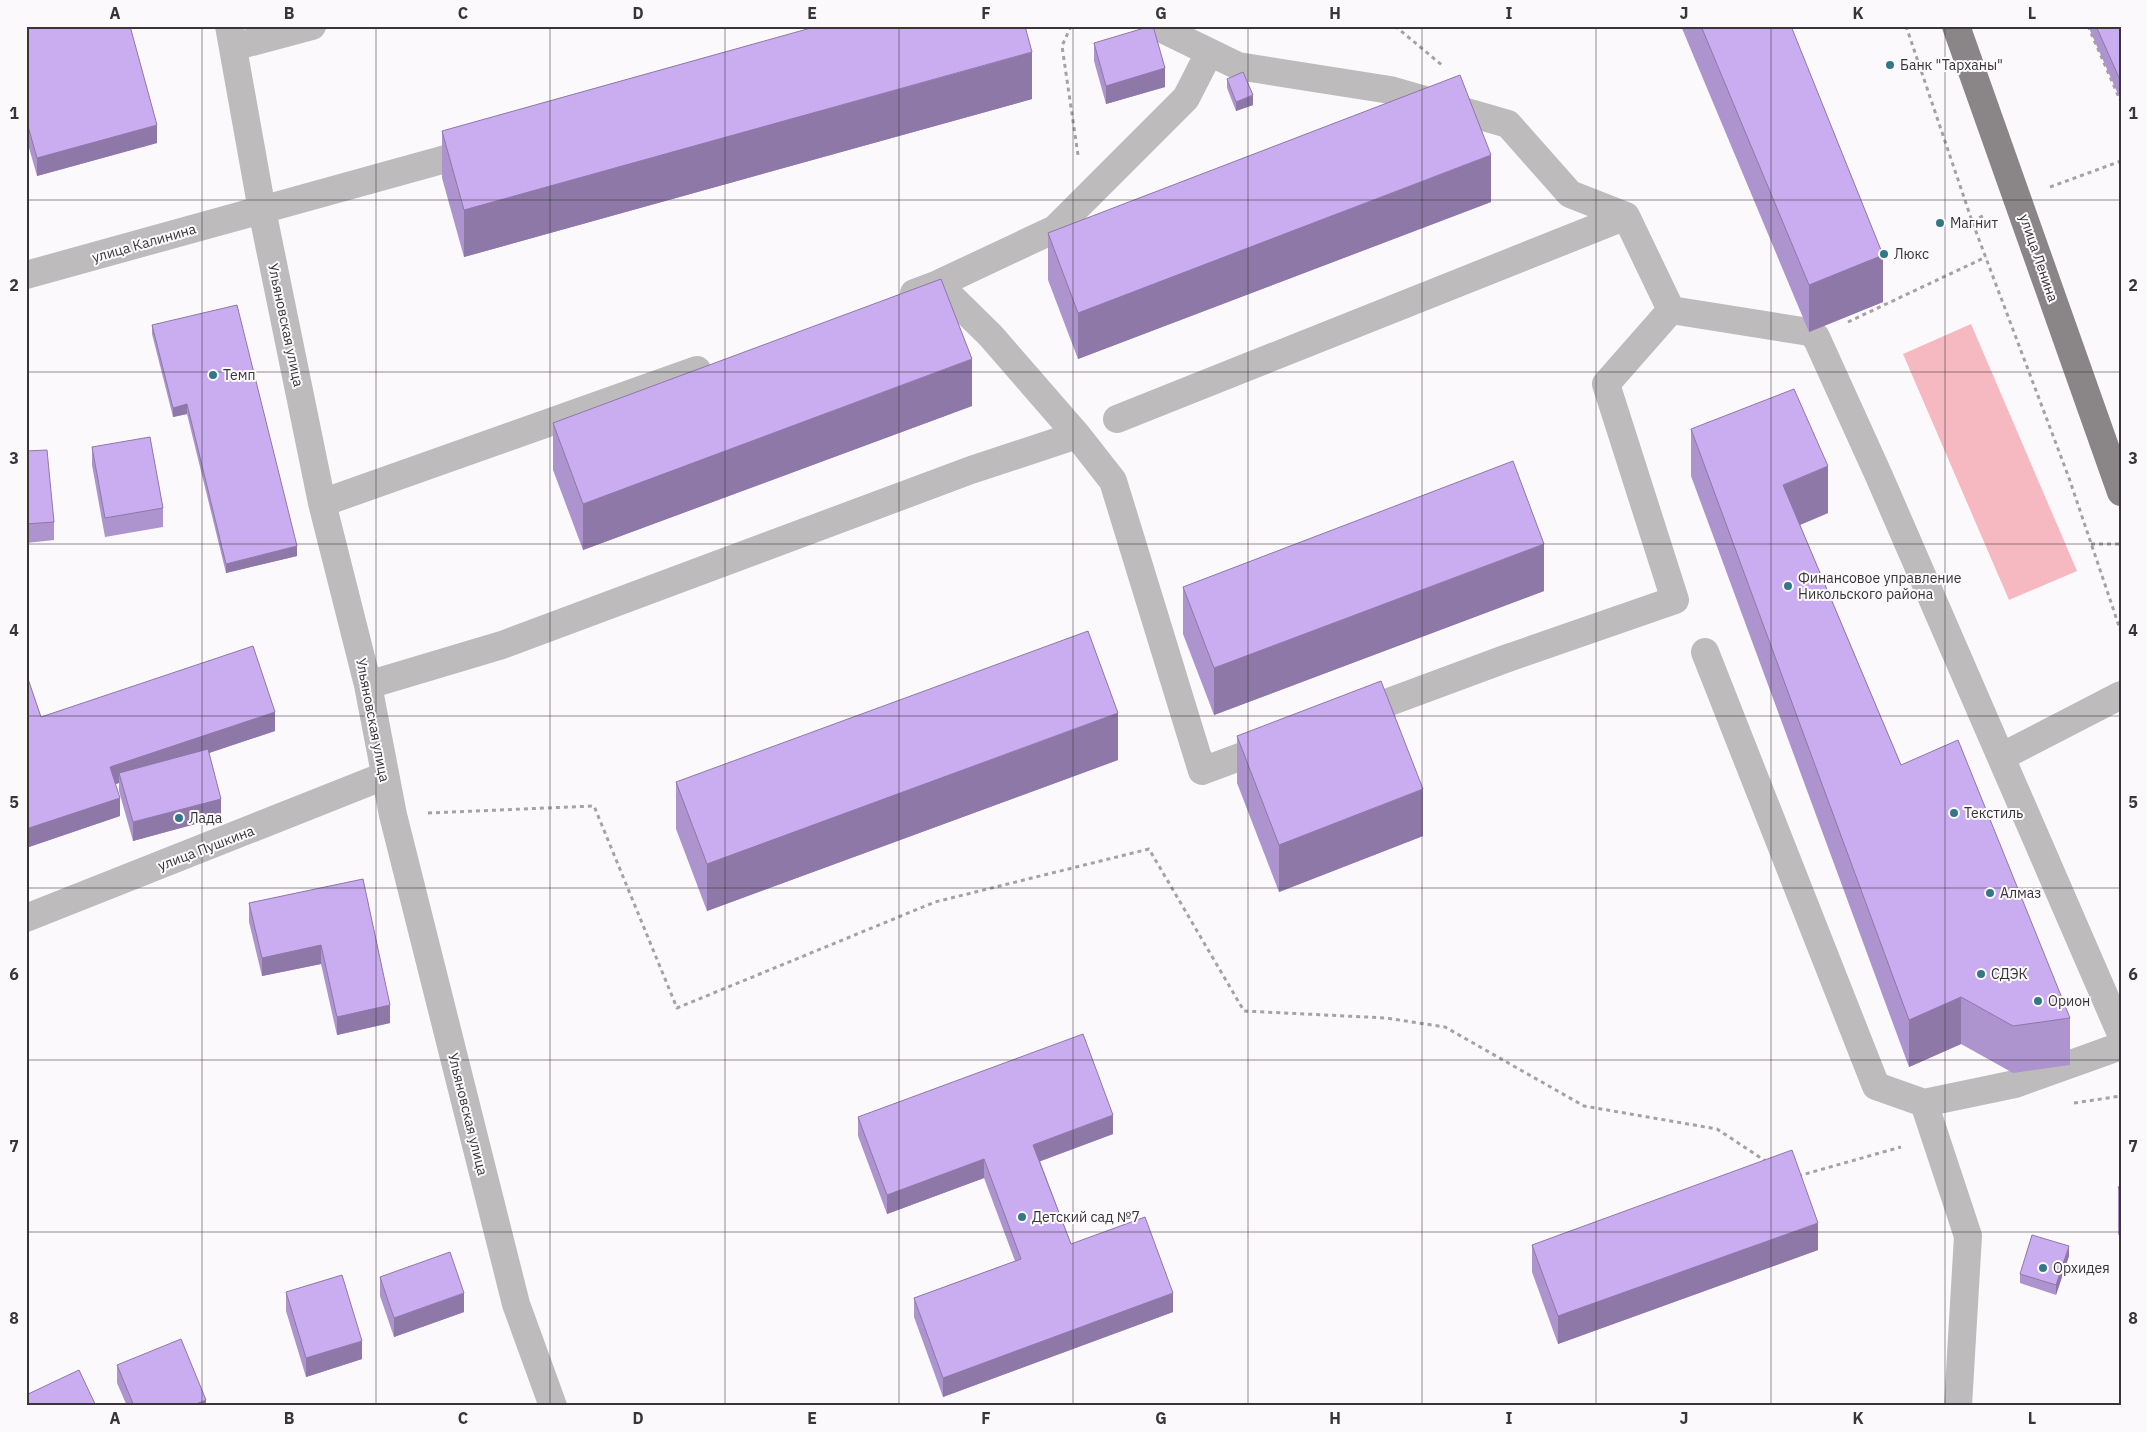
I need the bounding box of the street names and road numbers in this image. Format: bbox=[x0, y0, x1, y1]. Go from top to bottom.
street label: улица Ленина bbox=[2016, 212, 2063, 305]
street label: улица Калинина bbox=[90, 219, 199, 266]
street label: Ульяновская улица bbox=[264, 262, 308, 389]
street label: Ульяновская улица bbox=[352, 657, 394, 784]
street label: улица Пушкина bbox=[155, 821, 257, 875]
street label: Ульяновская улица bbox=[444, 1051, 492, 1178]

